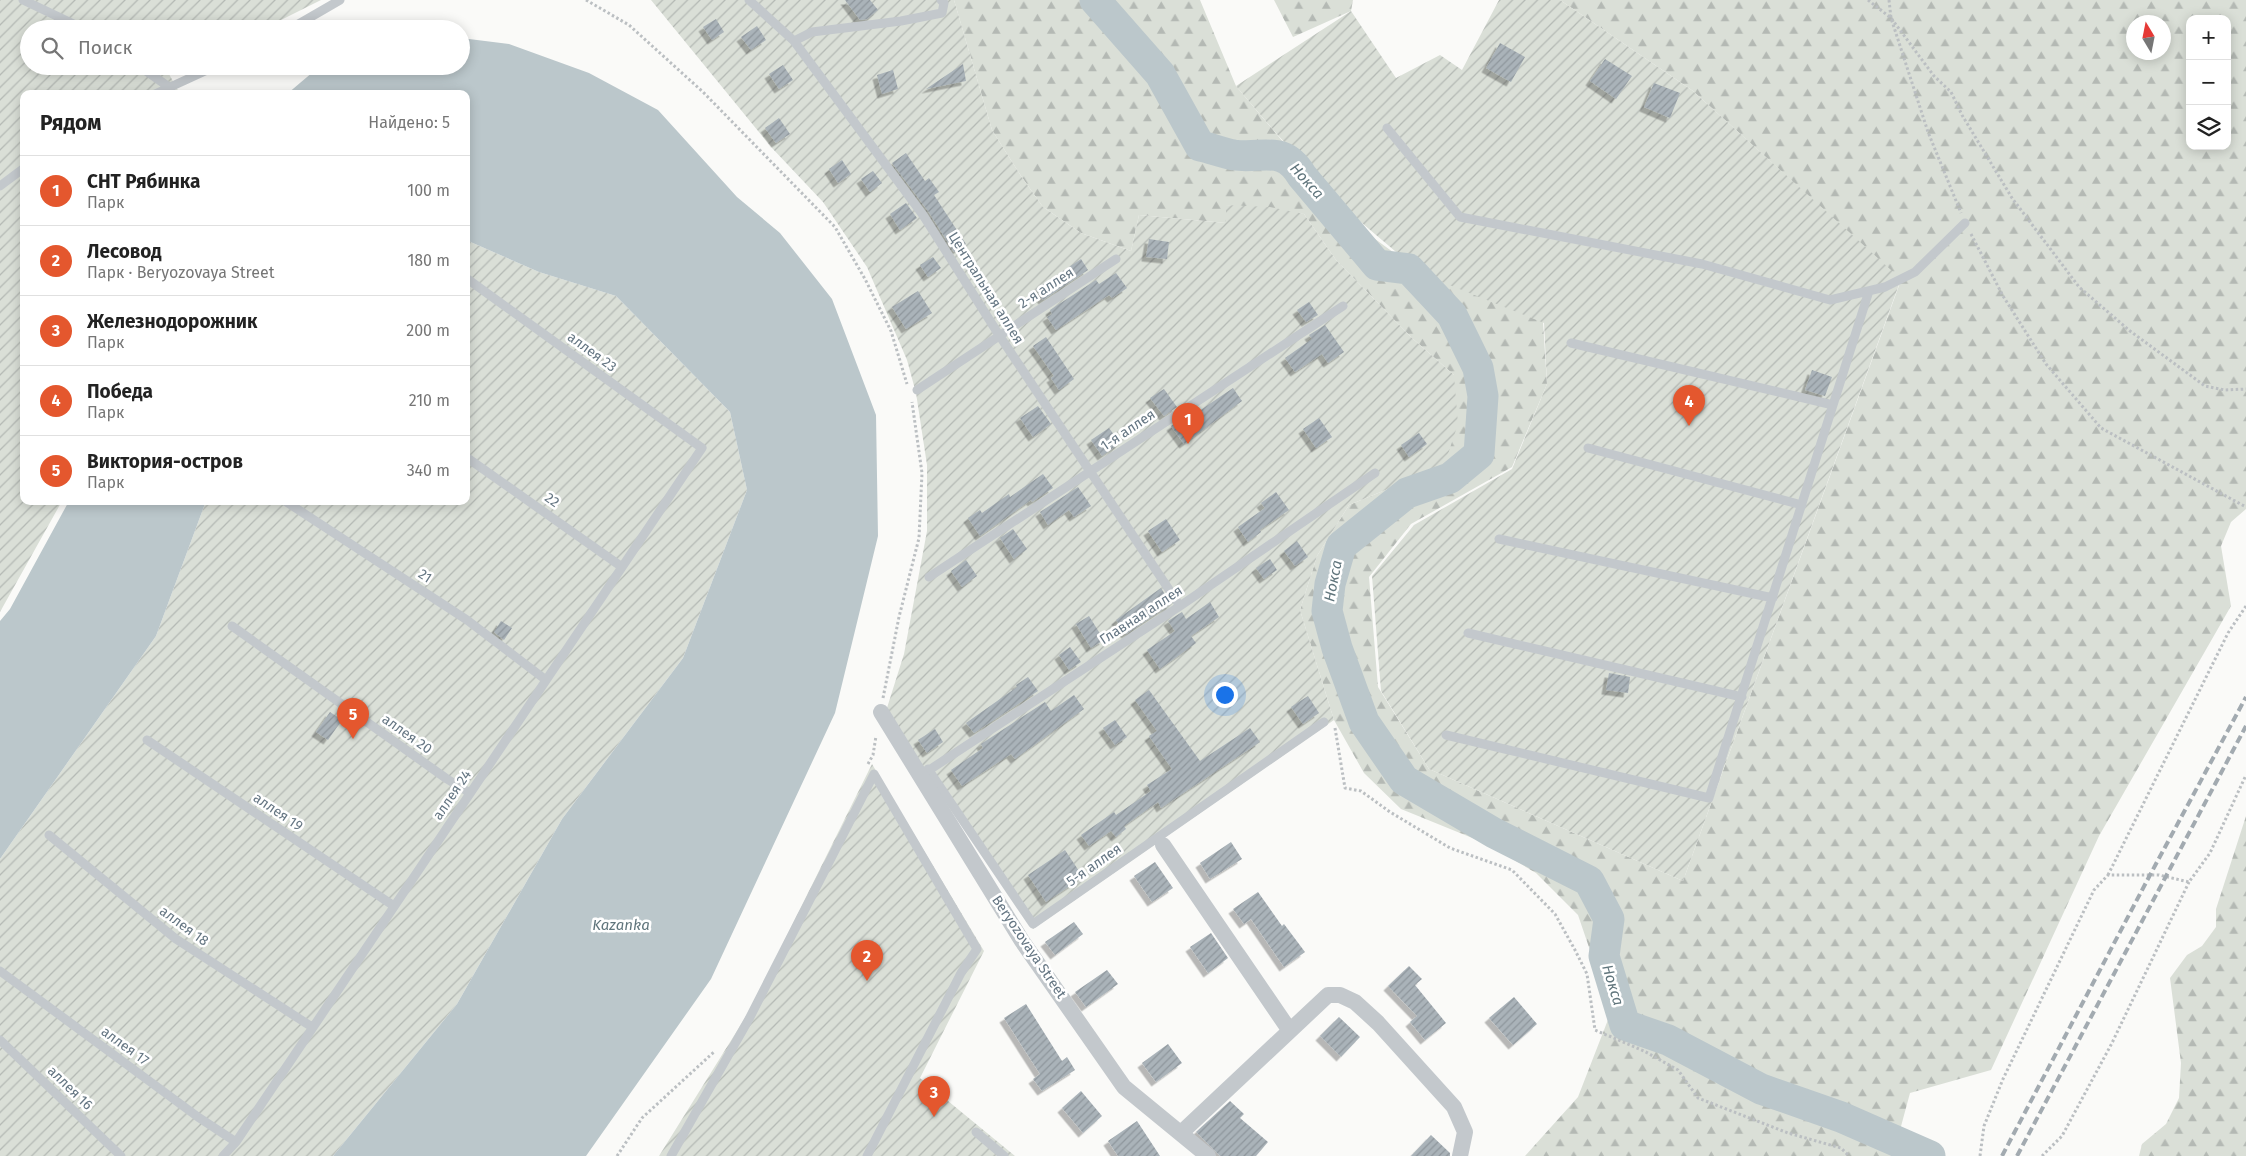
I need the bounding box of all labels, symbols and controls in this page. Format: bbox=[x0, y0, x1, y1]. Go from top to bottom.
north arrow bbox=[2126, 15, 2171, 60]
map controls bbox=[2186, 15, 2231, 150]
button: + bbox=[2186, 15, 2231, 60]
search box bbox=[20, 20, 470, 75]
icon: search bbox=[38, 34, 66, 62]
text: Поиск bbox=[78, 36, 132, 59]
button: − bbox=[2186, 60, 2231, 105]
button: layers bbox=[2186, 105, 2231, 150]
text: Рядом bbox=[40, 110, 101, 136]
text: Найдено: 5 bbox=[368, 113, 450, 132]
water label: Нокса bbox=[1286, 159, 1328, 203]
text: СНТ Рябинка bbox=[87, 170, 200, 193]
text: 1 bbox=[52, 181, 60, 200]
text: 100 m bbox=[407, 181, 450, 200]
text: Парк bbox=[87, 193, 124, 212]
street label: Центральная аллея bbox=[945, 229, 1027, 347]
text: Лесовод bbox=[87, 240, 162, 263]
text: 2 bbox=[52, 251, 60, 270]
text: 180 m bbox=[407, 251, 450, 270]
text: Парк · Beryozovaya Street bbox=[87, 263, 275, 282]
street label: 2-я аллея bbox=[1015, 264, 1077, 312]
text: Железнодорожник bbox=[87, 310, 257, 333]
text: 3 bbox=[52, 321, 60, 340]
text: 200 m bbox=[406, 321, 450, 340]
street label: аллея 23 bbox=[564, 329, 620, 375]
text: Парк bbox=[87, 333, 124, 352]
text: Победа bbox=[87, 380, 153, 403]
pin: 4 bbox=[1673, 385, 1705, 426]
text: 4 bbox=[51, 391, 61, 410]
text: 210 m bbox=[409, 391, 450, 410]
text: Парк bbox=[87, 403, 124, 422]
pin: 1 bbox=[1172, 403, 1204, 444]
street label: 1-я аллея bbox=[1098, 406, 1158, 454]
text: Виктория-остров bbox=[87, 450, 243, 473]
text: 5 bbox=[52, 461, 60, 480]
text: 340 m bbox=[407, 461, 450, 480]
text: Парк bbox=[87, 473, 124, 492]
street label: 22 bbox=[541, 489, 563, 511]
water label: Нокса bbox=[1320, 559, 1346, 603]
street label: 21 bbox=[415, 565, 435, 587]
street label: Главная аллея bbox=[1096, 582, 1186, 648]
your location bbox=[1212, 682, 1238, 708]
pin: 5 bbox=[337, 698, 369, 739]
street label: аллея 20 bbox=[379, 711, 436, 758]
street label: аллея 24 bbox=[429, 766, 475, 823]
street label: аллея 19 bbox=[250, 789, 306, 835]
street label: 5-я аллея bbox=[1063, 840, 1125, 890]
street label: Beryozovaya Street bbox=[988, 892, 1070, 1003]
street label: аллея 18 bbox=[156, 903, 212, 950]
water label: Kazanka bbox=[592, 916, 650, 934]
pin: 2 bbox=[851, 940, 883, 981]
water label: Нокса bbox=[1598, 962, 1628, 1008]
street label: аллея 17 bbox=[98, 1023, 152, 1069]
street label: аллея 16 bbox=[44, 1062, 96, 1114]
pin: 3 bbox=[918, 1076, 950, 1117]

